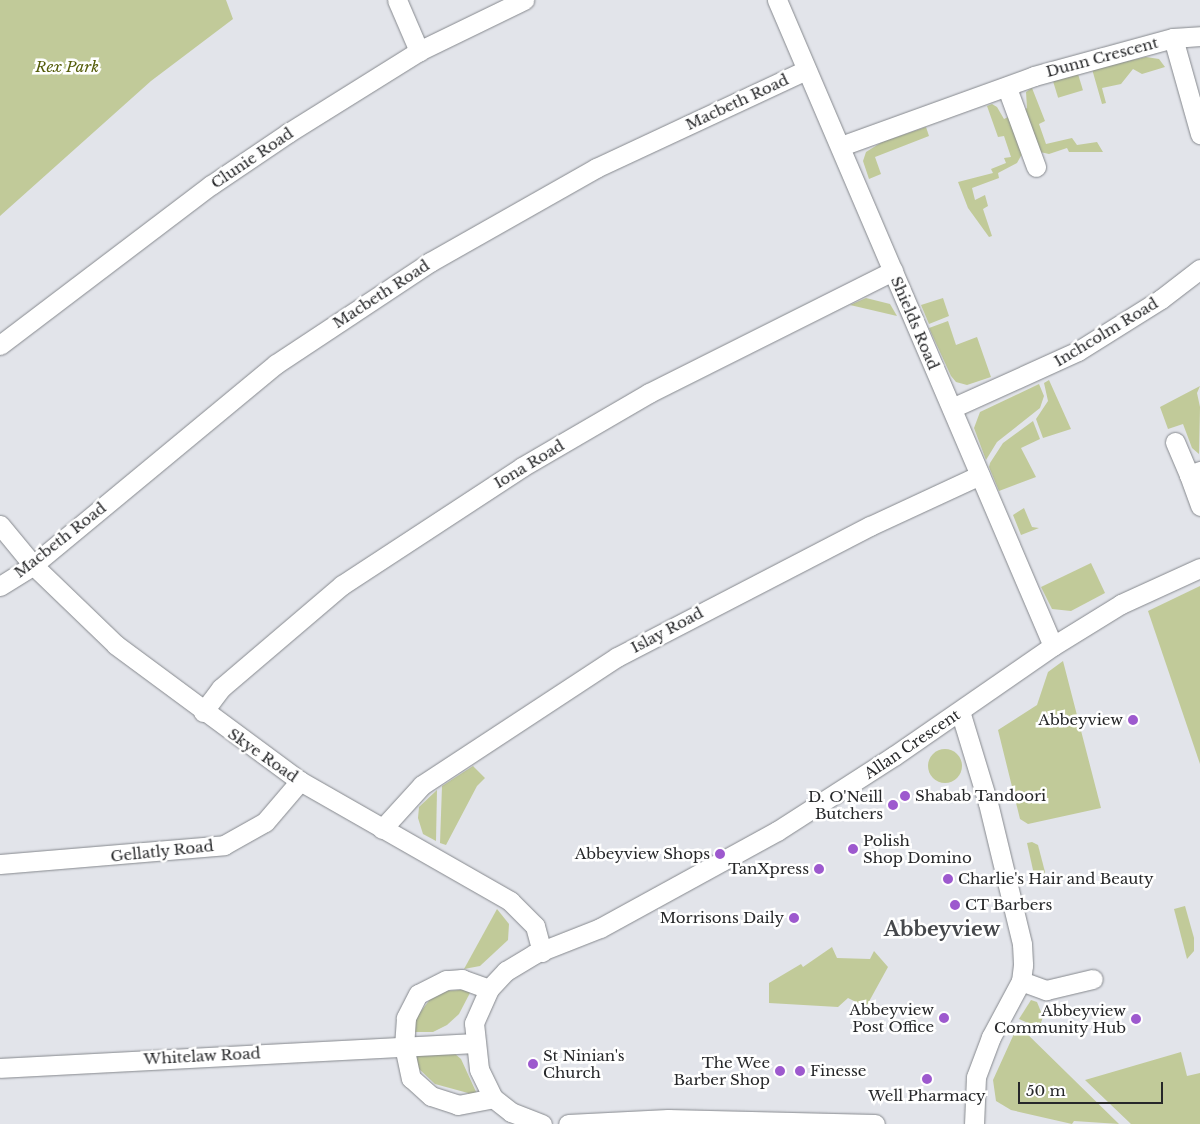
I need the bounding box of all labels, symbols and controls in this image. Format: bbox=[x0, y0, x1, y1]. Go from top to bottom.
street label: Dunn Crescent bbox=[1044, 33, 1160, 81]
park label: Rex Park bbox=[35, 58, 99, 76]
street label: Macbeth Road bbox=[683, 70, 791, 134]
street label: Clunie Road bbox=[207, 124, 297, 192]
street label: Macbeth Road bbox=[329, 256, 433, 332]
street label: Shields Road bbox=[887, 274, 943, 372]
street label: Inchcolm Road bbox=[1051, 294, 1161, 370]
street label: Iona Road bbox=[491, 436, 567, 492]
street label: Macbeth Road bbox=[11, 499, 109, 581]
street label: Islay Road bbox=[628, 603, 706, 657]
street label: Allan Crescent bbox=[861, 705, 963, 783]
place label: Abbeyview bbox=[1038, 711, 1123, 729]
marker: Abbeyview bbox=[1127, 714, 1139, 726]
street label: Skye Road bbox=[225, 724, 301, 786]
place label: D. O'Neill Butchers bbox=[808, 787, 883, 822]
place label: Shabab Tandoori bbox=[915, 787, 1047, 805]
marker: Shabab Tandoori bbox=[899, 790, 911, 802]
marker: D. O'Neill Butchers bbox=[887, 799, 899, 811]
place label: Polish Shop Domino bbox=[863, 831, 972, 866]
street label: Gellatly Road bbox=[109, 837, 215, 865]
marker: Polish Shop Domino bbox=[847, 843, 859, 855]
place label: Abbeyview Shops bbox=[574, 845, 710, 863]
marker: Abbeyview Shops bbox=[714, 848, 726, 860]
place label: TanXpress bbox=[728, 860, 809, 878]
marker: TanXpress bbox=[813, 863, 825, 875]
place label: Charlie's Hair and Beauty bbox=[958, 870, 1154, 888]
marker: Charlie's Hair and Beauty bbox=[942, 873, 954, 885]
place label: CT Barbers bbox=[965, 896, 1053, 914]
marker: CT Barbers bbox=[949, 899, 961, 911]
place label: Morrisons Daily bbox=[660, 909, 784, 927]
marker: Morrisons Daily bbox=[788, 912, 800, 924]
district label: Abbeyview bbox=[884, 917, 1000, 941]
place label: Abbeyview Post Office bbox=[849, 1000, 934, 1035]
place label: Abbeyview Community Hub bbox=[993, 1001, 1126, 1036]
marker: Abbeyview Post Office bbox=[938, 1012, 950, 1024]
marker: Abbeyview Community Hub bbox=[1130, 1013, 1142, 1025]
street label: Whitelaw Road bbox=[143, 1044, 261, 1068]
place label: St Ninian's Church bbox=[543, 1046, 625, 1081]
place label: The Wee Barber Shop bbox=[673, 1053, 770, 1088]
marker: St Ninian's Church bbox=[527, 1058, 539, 1070]
place label: Finesse bbox=[810, 1062, 866, 1080]
marker: The Wee Barber Shop bbox=[774, 1065, 786, 1077]
marker: Finesse bbox=[794, 1065, 806, 1077]
scale bar bbox=[1020, 1072, 1165, 1104]
marker: Well Pharmacy bbox=[921, 1073, 933, 1085]
text: 50 m bbox=[1026, 1081, 1066, 1100]
place label: Well Pharmacy bbox=[868, 1087, 986, 1105]

